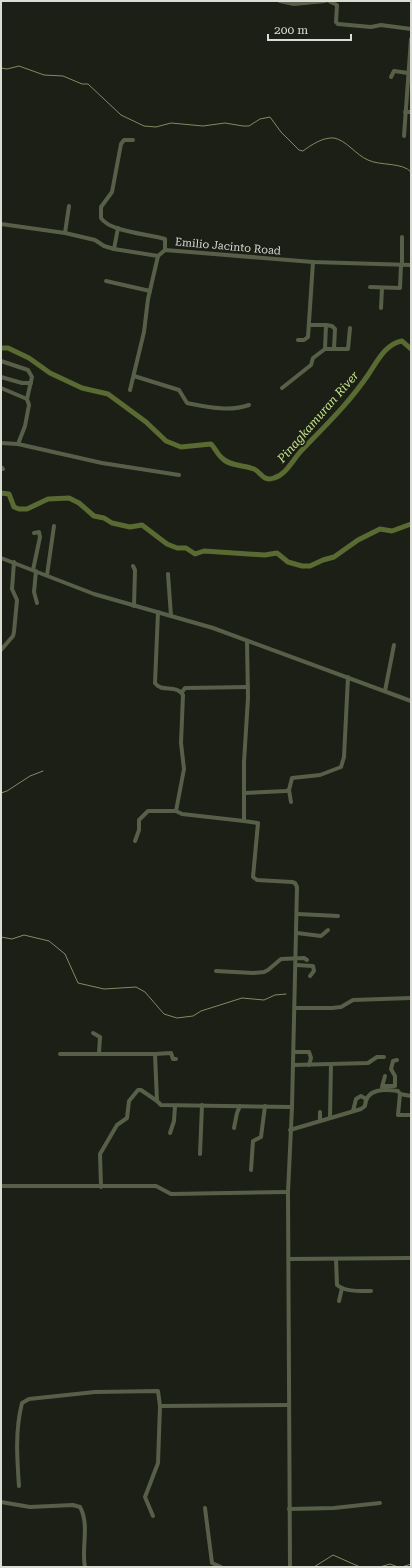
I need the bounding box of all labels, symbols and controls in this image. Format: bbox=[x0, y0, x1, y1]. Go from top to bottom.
scale bar bbox=[268, 16, 351, 42]
text: 200 m bbox=[274, 23, 308, 37]
street label: Emilio Jacinto Road bbox=[175, 235, 281, 258]
water label: Pinagkamuran River bbox=[274, 368, 361, 466]

